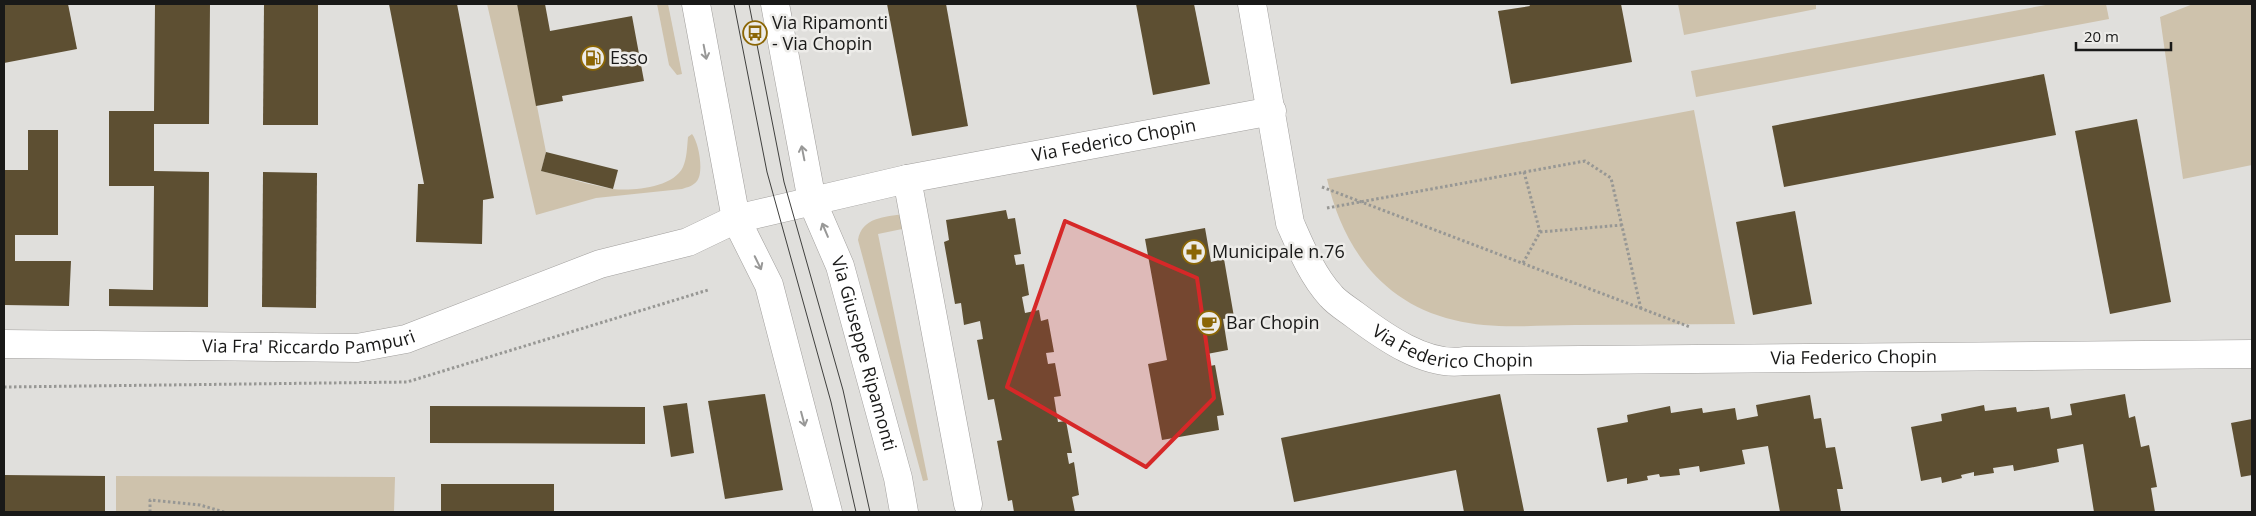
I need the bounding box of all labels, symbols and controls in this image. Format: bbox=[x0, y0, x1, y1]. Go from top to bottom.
place label: Via Ripamonti - Via Chopin bbox=[772, 10, 888, 55]
bus stop icon: Via Ripamonti - Via Chopin bbox=[742, 20, 768, 46]
scale bar bbox=[2076, 20, 2171, 52]
text: 20 m bbox=[2084, 26, 2119, 46]
one-way arrow bbox=[700, 43, 710, 59]
fuel station icon: Esso bbox=[580, 45, 606, 71]
place label: Esso bbox=[610, 45, 648, 69]
street label: Via Federico Chopin bbox=[1030, 112, 1198, 166]
one-way arrow bbox=[798, 145, 808, 161]
one-way arrow bbox=[819, 223, 829, 238]
pharmacy icon: Municipale n.76 bbox=[1181, 239, 1207, 265]
place label: Municipale n.76 bbox=[1212, 239, 1345, 263]
street label: Via Giuseppe Ripamonti bbox=[826, 252, 903, 453]
one-way arrow bbox=[754, 255, 763, 270]
cafe icon: Bar Chopin bbox=[1196, 310, 1222, 336]
place label: Bar Chopin bbox=[1226, 310, 1319, 334]
street label: Via Federico Chopin bbox=[1368, 318, 1533, 373]
street label: Via Fra' Riccardo Pampuri bbox=[202, 324, 418, 359]
street label: Via Federico Chopin bbox=[1770, 344, 1937, 369]
one-way arrow bbox=[799, 410, 809, 426]

